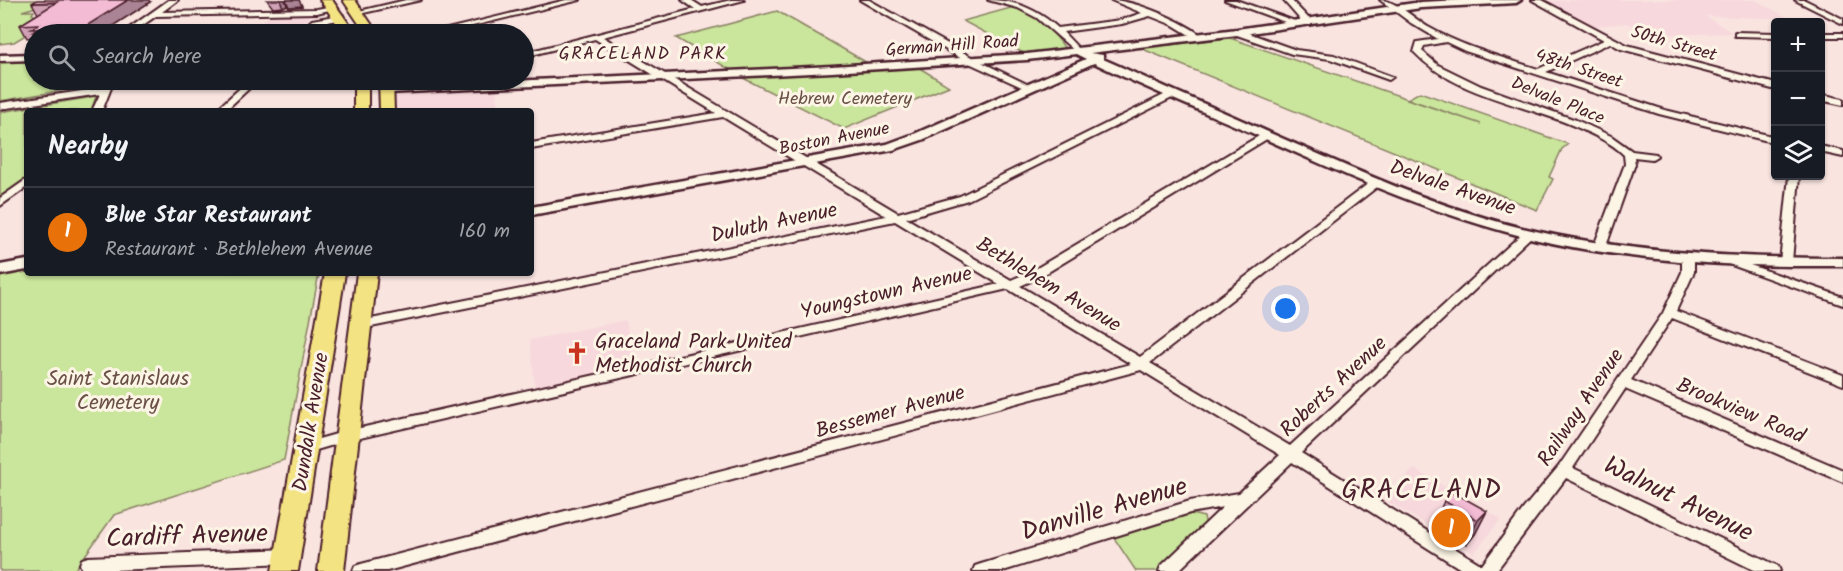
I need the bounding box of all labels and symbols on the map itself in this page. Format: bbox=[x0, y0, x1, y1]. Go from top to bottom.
street label: 50th Street bbox=[1627, 18, 1721, 71]
street label: German Hill Road bbox=[885, 27, 1021, 66]
district label: GRACELAND PARK bbox=[559, 40, 727, 69]
street label: 48th Street bbox=[1531, 42, 1627, 97]
street label: Delvale Place bbox=[1506, 69, 1609, 133]
park label: Hebrew Cemetery bbox=[778, 85, 912, 114]
street label: Boston Avenue bbox=[776, 115, 892, 164]
street label: Delvale Avenue bbox=[1385, 151, 1521, 226]
street label: Duluth Avenue bbox=[708, 194, 841, 253]
street label: Bethlehem Avenue bbox=[969, 229, 1128, 342]
street label: Youngstown Avenue bbox=[797, 258, 976, 329]
your location bbox=[1271, 294, 1300, 323]
place label: Graceland Park United Methodist Church bbox=[595, 326, 792, 383]
street label: Roberts Avenue bbox=[1273, 328, 1396, 446]
church icon: Graceland Park United Methodist Church bbox=[564, 340, 590, 366]
street label: Railway Avenue bbox=[1529, 342, 1633, 474]
street label: Dundalk Avenue bbox=[284, 350, 339, 494]
park label: Saint Stanislaus Cemetery bbox=[47, 363, 189, 420]
street label: Brookview Road bbox=[1671, 369, 1810, 454]
street label: Bessemer Avenue bbox=[812, 377, 969, 448]
street label: Walnut Avenue bbox=[1596, 445, 1761, 554]
street label: Danville Avenue bbox=[1016, 466, 1193, 554]
district label: GRACELAND bbox=[1341, 469, 1503, 512]
pin: 1 bbox=[1432, 506, 1470, 550]
street label: Cardiff Avenue bbox=[105, 513, 269, 561]

